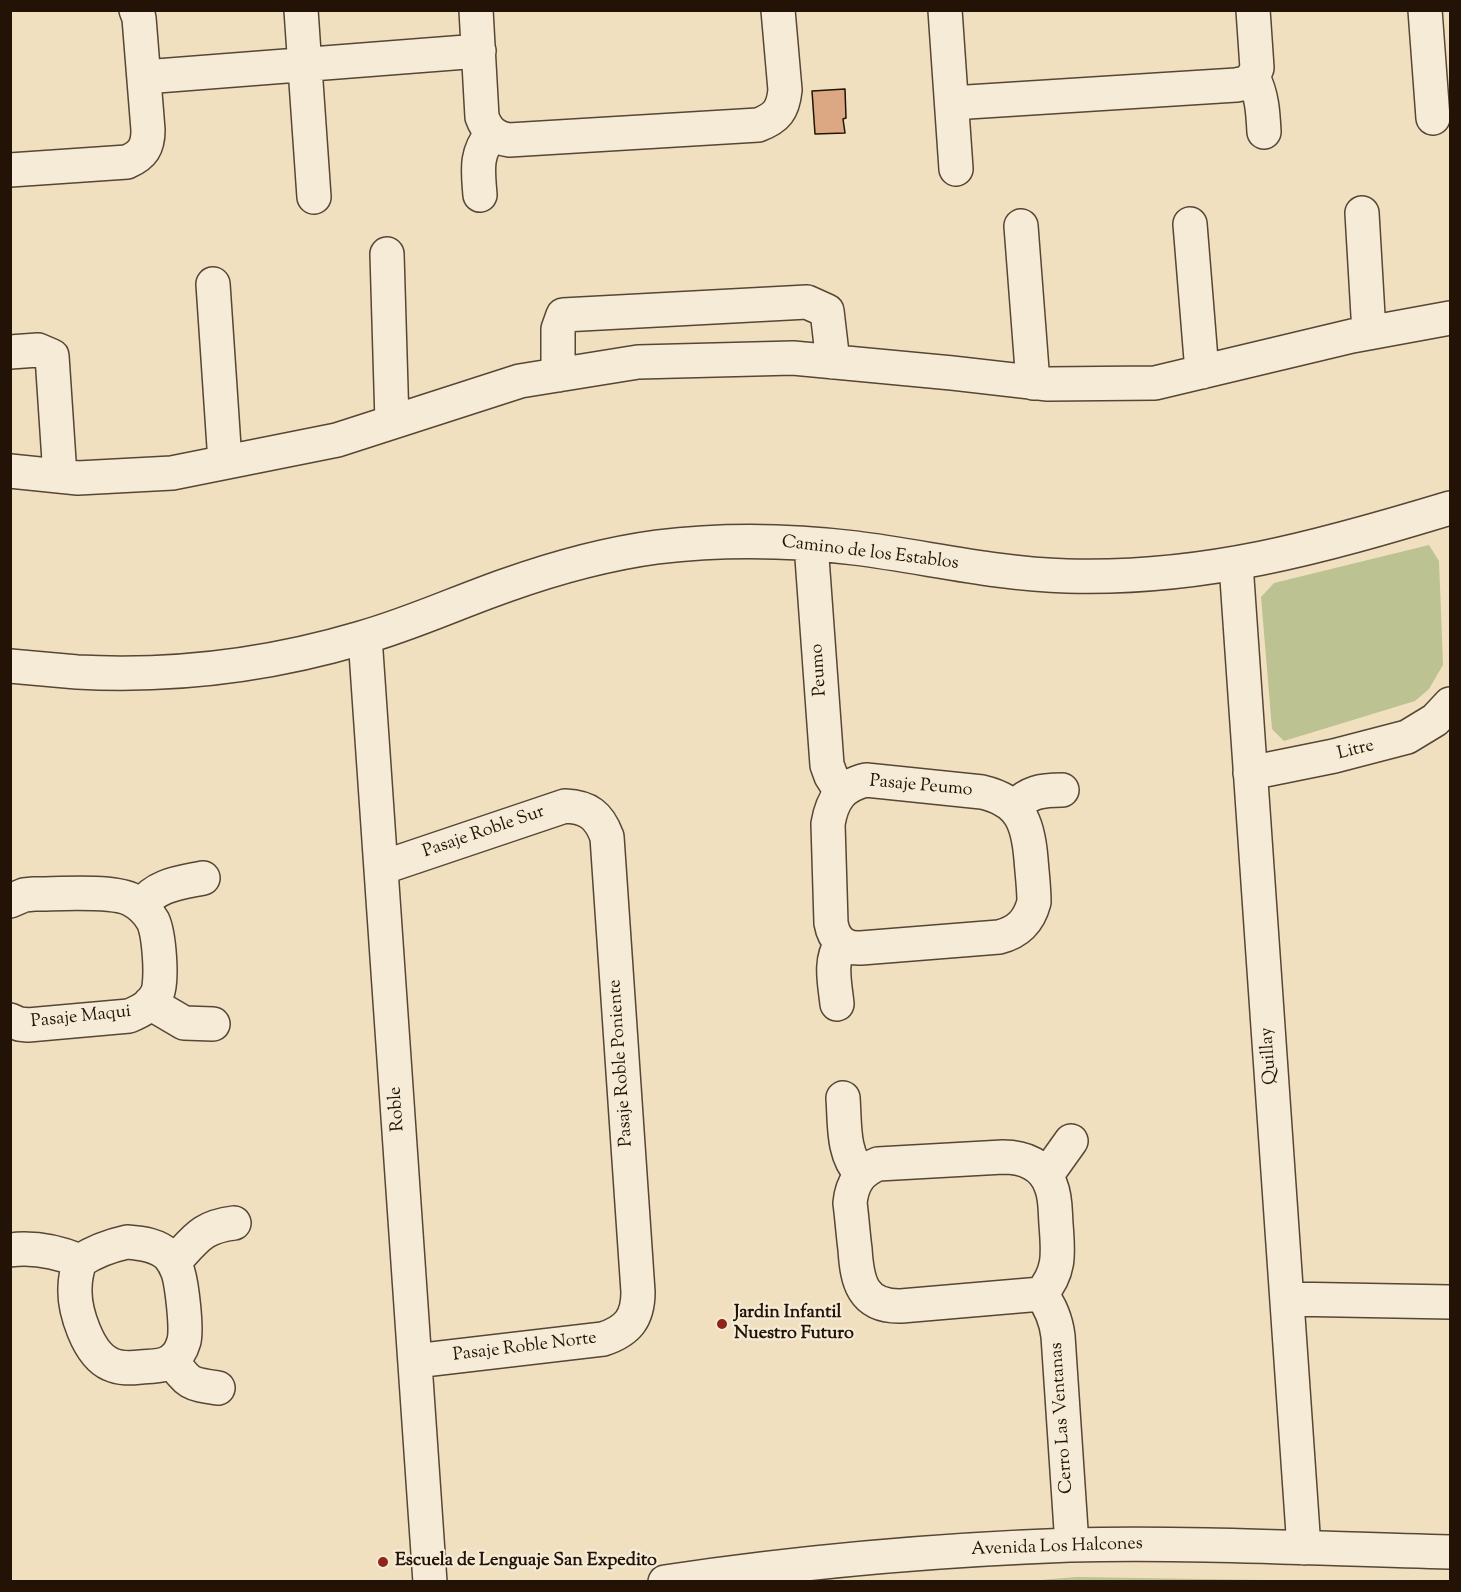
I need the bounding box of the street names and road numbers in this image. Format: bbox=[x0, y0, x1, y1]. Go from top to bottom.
street label: Camino de los Establos bbox=[780, 532, 960, 576]
street label: Peumo bbox=[807, 643, 833, 697]
street label: Litre bbox=[1335, 736, 1377, 766]
street label: Pasaje Peumo bbox=[869, 772, 973, 802]
street label: Pasaje Roble Sur bbox=[420, 802, 548, 864]
street label: Pasaje Roble Poniente bbox=[605, 979, 639, 1147]
street label: Pasaje Maqui bbox=[30, 1002, 132, 1034]
street label: Quillay bbox=[1257, 1026, 1283, 1086]
street label: Roble bbox=[386, 1086, 410, 1132]
street label: Pasaje Roble Norte bbox=[452, 1328, 598, 1368]
street label: Cerro Las Ventanas bbox=[1047, 1342, 1079, 1494]
street label: Avenida Los Halcones bbox=[971, 1534, 1143, 1562]

